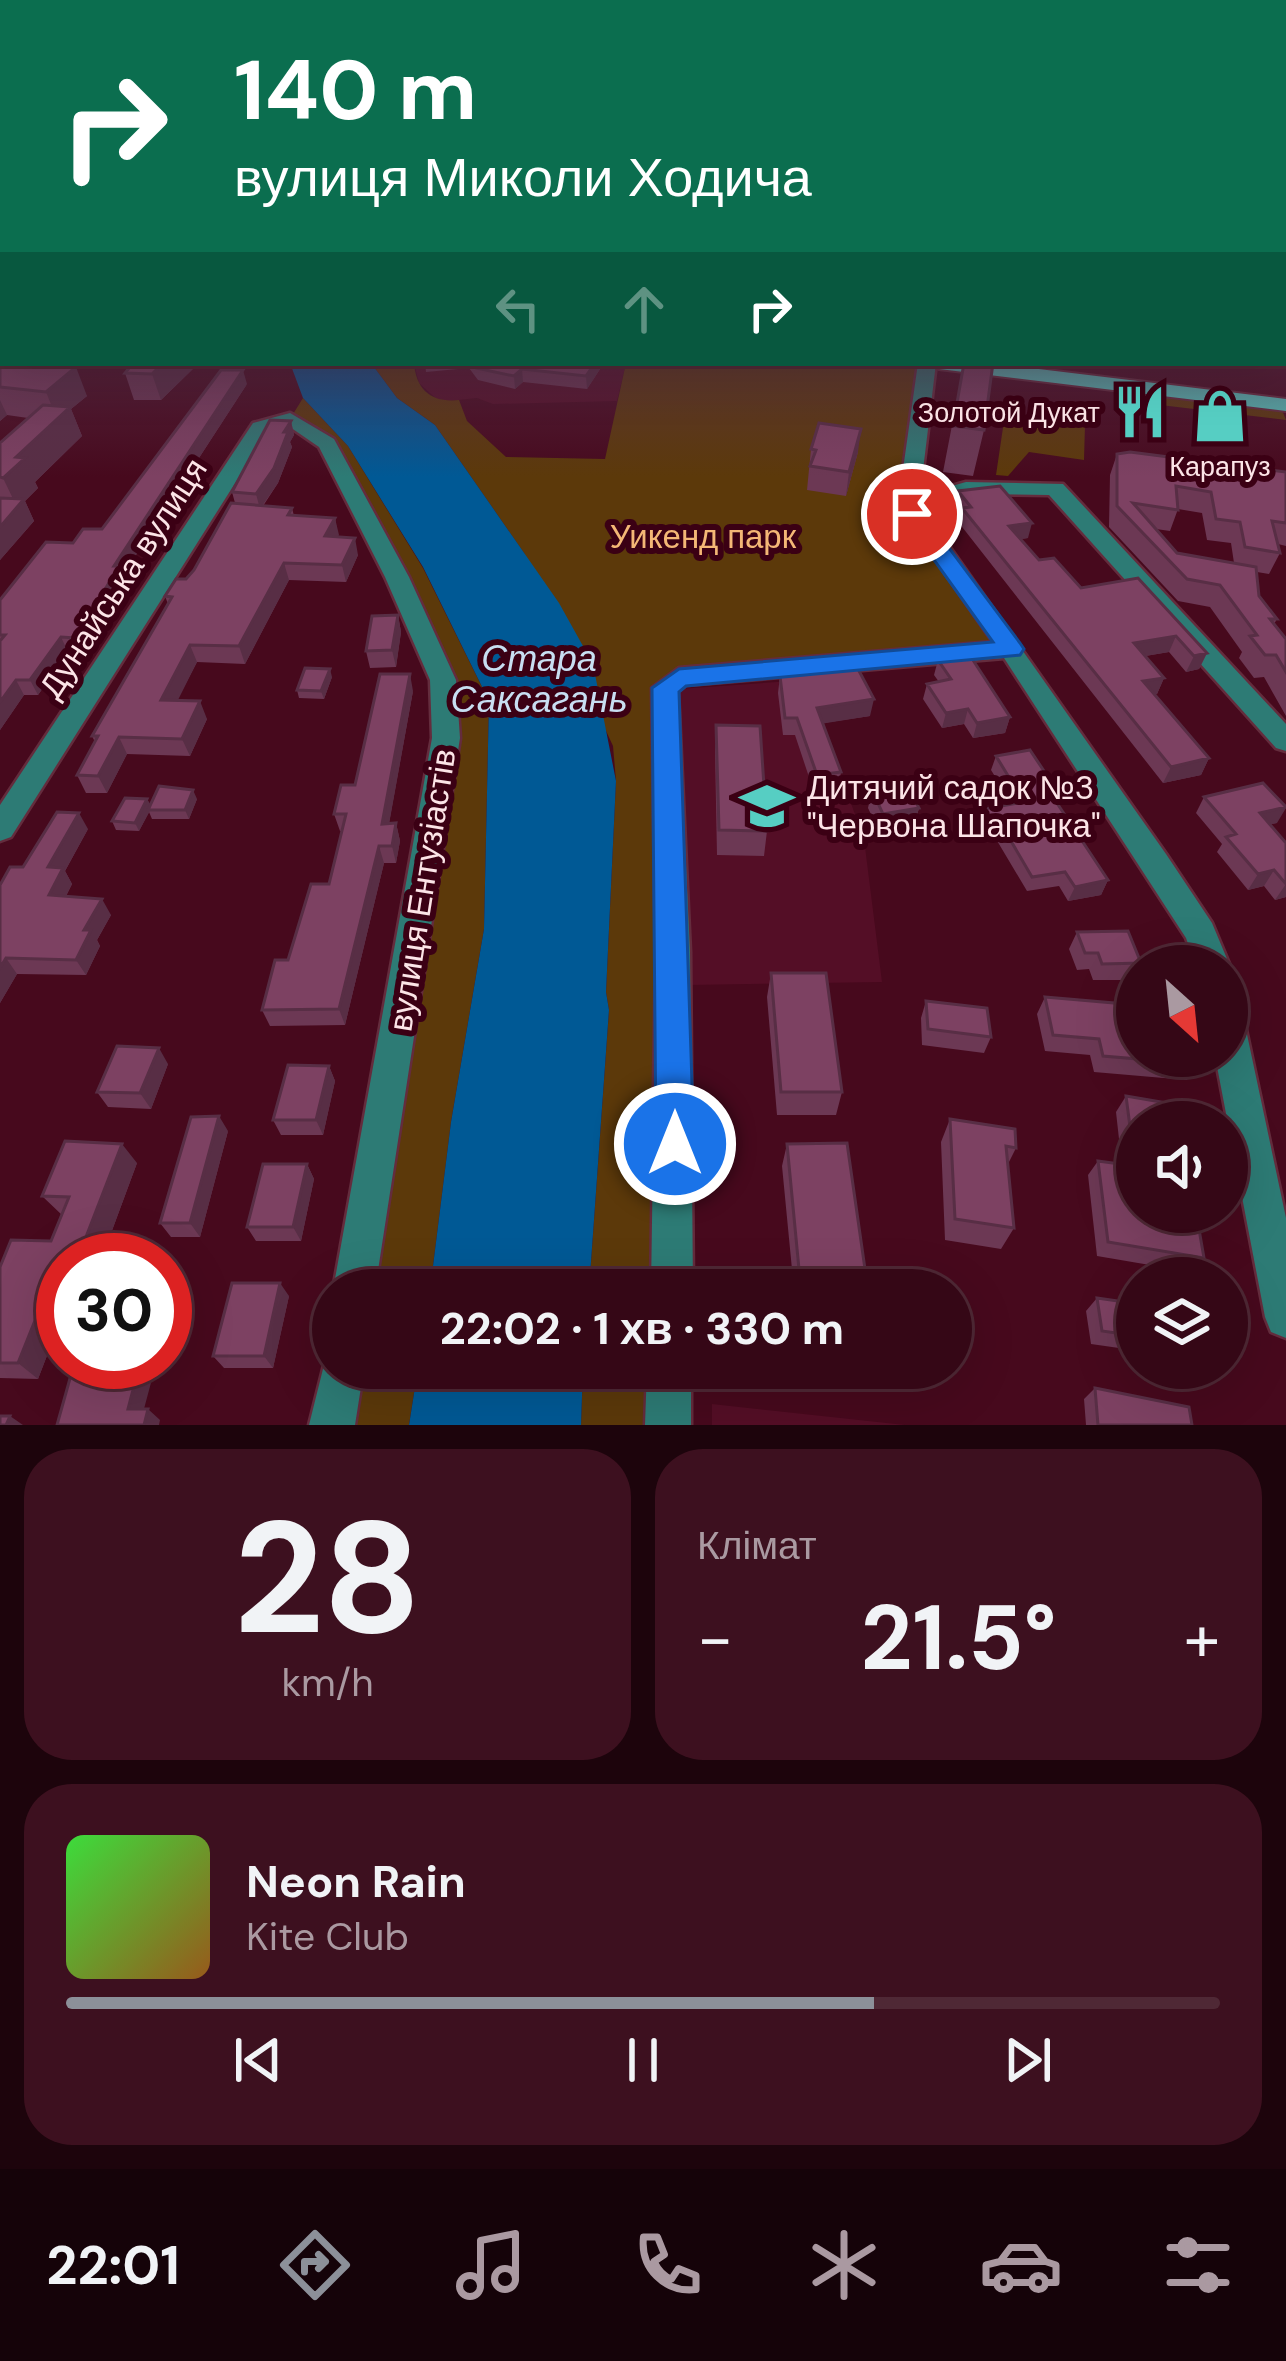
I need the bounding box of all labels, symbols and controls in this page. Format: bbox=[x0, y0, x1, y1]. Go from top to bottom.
text: 140 m bbox=[234, 36, 477, 145]
icon: right bbox=[36, 48, 192, 204]
text: вулиця Миколи Ходича bbox=[234, 142, 812, 213]
icon: left bbox=[485, 276, 551, 342]
icon: ahead bbox=[611, 276, 677, 342]
icon: right bbox=[737, 276, 803, 342]
restaurant icon: Золотой Дукат bbox=[1111, 383, 1169, 441]
shop icon: Карапуз bbox=[1191, 387, 1249, 445]
place label: Золотой Дукат bbox=[918, 395, 1100, 430]
place label: Карапуз bbox=[1169, 449, 1271, 484]
street label: Дунайська вулиця bbox=[29, 450, 217, 706]
pin bbox=[861, 463, 963, 565]
icon: arrive bbox=[879, 481, 945, 547]
park label: Уикенд парк bbox=[610, 515, 797, 558]
water label: Стара Саксагань bbox=[450, 635, 628, 723]
street label: вулиця Ентузіастів bbox=[378, 746, 466, 1034]
place label: Дитячий садок №3 "Червона Шапочка" bbox=[807, 766, 1101, 847]
school or university icon: Дитячий садок №3 "Червона Шапочка" bbox=[738, 777, 796, 835]
north arrow bbox=[1116, 945, 1248, 1077]
map controls bbox=[1116, 945, 1248, 1389]
position arrow bbox=[612, 1081, 738, 1207]
button: sound bbox=[1116, 1101, 1248, 1233]
speed limit sign: 30 bbox=[36, 1233, 192, 1389]
button: layers bbox=[1116, 1257, 1248, 1389]
text: 22:02 · 1 хв · 330 m bbox=[440, 1299, 844, 1358]
text: 28 bbox=[234, 1477, 421, 1680]
text: Клімат bbox=[697, 1520, 817, 1571]
text: 21.5° bbox=[860, 1580, 1057, 1697]
text: − bbox=[697, 1596, 733, 1681]
text: + bbox=[1184, 1596, 1220, 1681]
text: km/h bbox=[281, 1657, 374, 1708]
text: Neon Rain bbox=[246, 1852, 466, 1911]
text: Kite Club bbox=[246, 1911, 409, 1962]
icon: previous bbox=[225, 2027, 291, 2093]
icon: pause bbox=[610, 2027, 676, 2093]
icon: next bbox=[995, 2027, 1061, 2093]
icon: directions bbox=[273, 2223, 357, 2307]
icon: music bbox=[449, 2223, 533, 2307]
icon: phone bbox=[626, 2223, 710, 2307]
icon: climate bbox=[802, 2223, 886, 2307]
icon: car bbox=[979, 2223, 1063, 2307]
icon: filters bbox=[1156, 2223, 1240, 2307]
text: 22:01 bbox=[46, 2230, 180, 2301]

